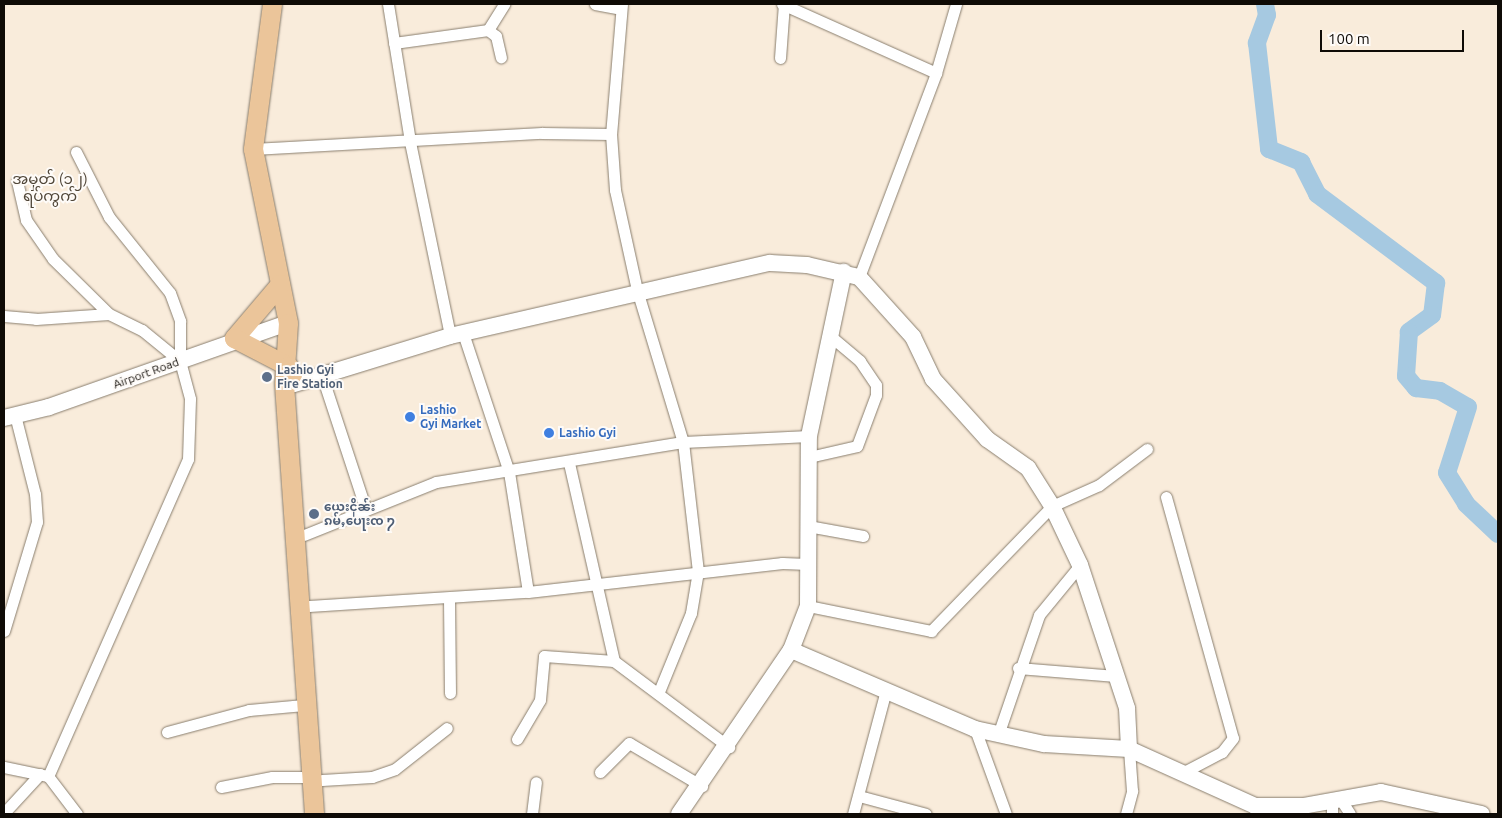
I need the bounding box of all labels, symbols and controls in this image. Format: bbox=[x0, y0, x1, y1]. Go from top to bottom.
scale bar bbox=[1322, 20, 1466, 52]
text: 100 m bbox=[1328, 30, 1370, 47]
district label: အမှတ် (၁၂) ရပ်ကွက် bbox=[12, 169, 88, 204]
street label: Airport Road bbox=[111, 354, 181, 392]
place label: Lashio Gyi Fire Station bbox=[277, 363, 343, 391]
marker: Lashio Gyi Fire Station bbox=[261, 371, 273, 383]
place label: Lashio Gyi Market bbox=[420, 403, 481, 431]
marker: Lashio Gyi Market bbox=[404, 411, 416, 423]
place label: Lashio Gyi bbox=[559, 426, 616, 440]
marker: Lashio Gyi bbox=[543, 427, 555, 439]
place label: ယေးငိုၼ်း ၵမ်ႇပေႃးၸ ႒ bbox=[324, 500, 395, 528]
marker: ယေးငိုၼ်း ၵမ်ႇပေႃးၸ ႒ bbox=[308, 508, 320, 520]

